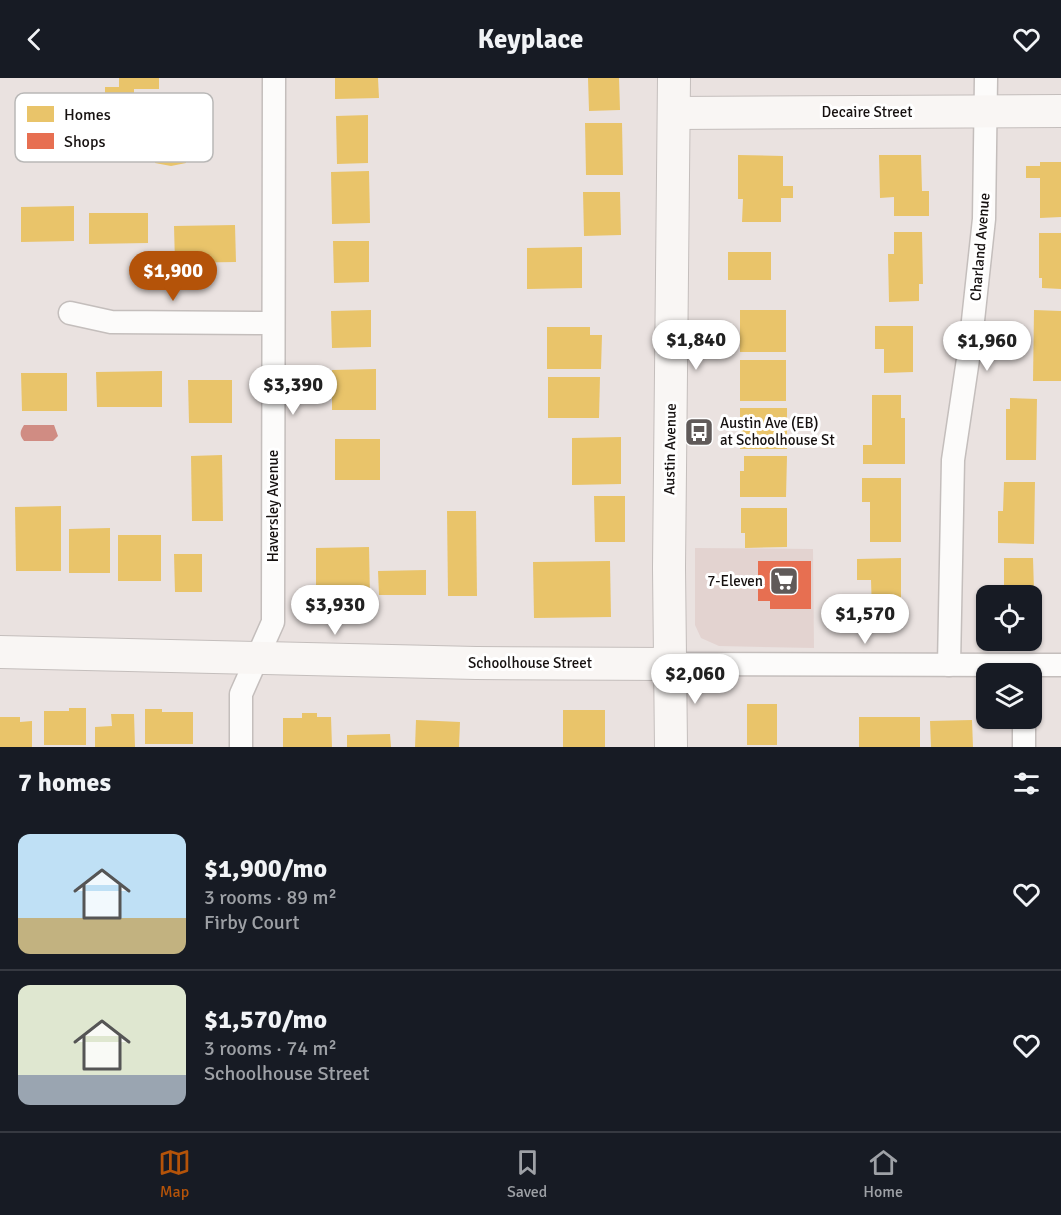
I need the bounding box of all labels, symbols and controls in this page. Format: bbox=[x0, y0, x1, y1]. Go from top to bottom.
icon: back bbox=[18, 23, 51, 56]
text: Keyplace bbox=[478, 23, 583, 56]
icon: heart bbox=[1010, 23, 1043, 56]
legend bbox=[15, 93, 213, 162]
street label: Decaire Street bbox=[821, 103, 913, 121]
text: Homes bbox=[64, 105, 111, 125]
text: Shops bbox=[64, 132, 105, 152]
street label: Charland Avenue bbox=[966, 192, 994, 302]
pin: $1,900 bbox=[124, 251, 222, 302]
text: $1,900 bbox=[143, 258, 203, 283]
pin: $1,840 bbox=[647, 320, 745, 371]
pin: $1,960 bbox=[938, 321, 1036, 372]
text: $1,840 bbox=[666, 327, 726, 352]
text: $1,960 bbox=[957, 328, 1017, 353]
pin: $3,390 bbox=[244, 365, 342, 416]
text: $3,390 bbox=[263, 372, 323, 397]
street label: Austin Avenue bbox=[660, 403, 680, 495]
place label: Austin Ave (EB) at Schoolhouse St bbox=[720, 414, 835, 449]
bus stop icon: Austin Ave (EB) at Schoolhouse St bbox=[683, 416, 715, 448]
street label: Haversley Avenue bbox=[264, 450, 282, 562]
supermarket icon: 7-Eleven bbox=[768, 565, 800, 597]
place label: 7-Eleven bbox=[707, 572, 763, 590]
pin: $3,930 bbox=[286, 585, 384, 636]
map controls bbox=[976, 585, 1042, 729]
button: locate bbox=[976, 585, 1042, 651]
text: $3,930 bbox=[305, 592, 365, 617]
pin: $1,570 bbox=[816, 594, 914, 645]
text: $1,570 bbox=[835, 601, 895, 626]
street label: Schoolhouse Street bbox=[468, 654, 592, 672]
pin: $2,060 bbox=[646, 654, 744, 705]
text: $2,060 bbox=[665, 661, 725, 686]
button: layers bbox=[976, 663, 1042, 729]
text: 7 homes bbox=[18, 767, 111, 799]
icon: filters bbox=[1010, 767, 1043, 800]
text: $1,900/mo bbox=[204, 853, 327, 885]
icon: home bbox=[66, 858, 138, 930]
icon: heart bbox=[1010, 878, 1043, 911]
text: 3 rooms · 89 m² bbox=[204, 885, 337, 910]
text: Firby Court bbox=[204, 910, 300, 935]
text: $1,570/mo bbox=[204, 1004, 327, 1036]
icon: home bbox=[66, 1009, 138, 1081]
icon: heart bbox=[1010, 1029, 1043, 1062]
text: 3 rooms · 74 m² bbox=[204, 1036, 337, 1061]
text: Schoolhouse Street bbox=[204, 1061, 370, 1086]
tab: Map bbox=[158, 1146, 191, 1202]
tab: Saved bbox=[507, 1146, 547, 1202]
tab: Home bbox=[863, 1146, 903, 1202]

